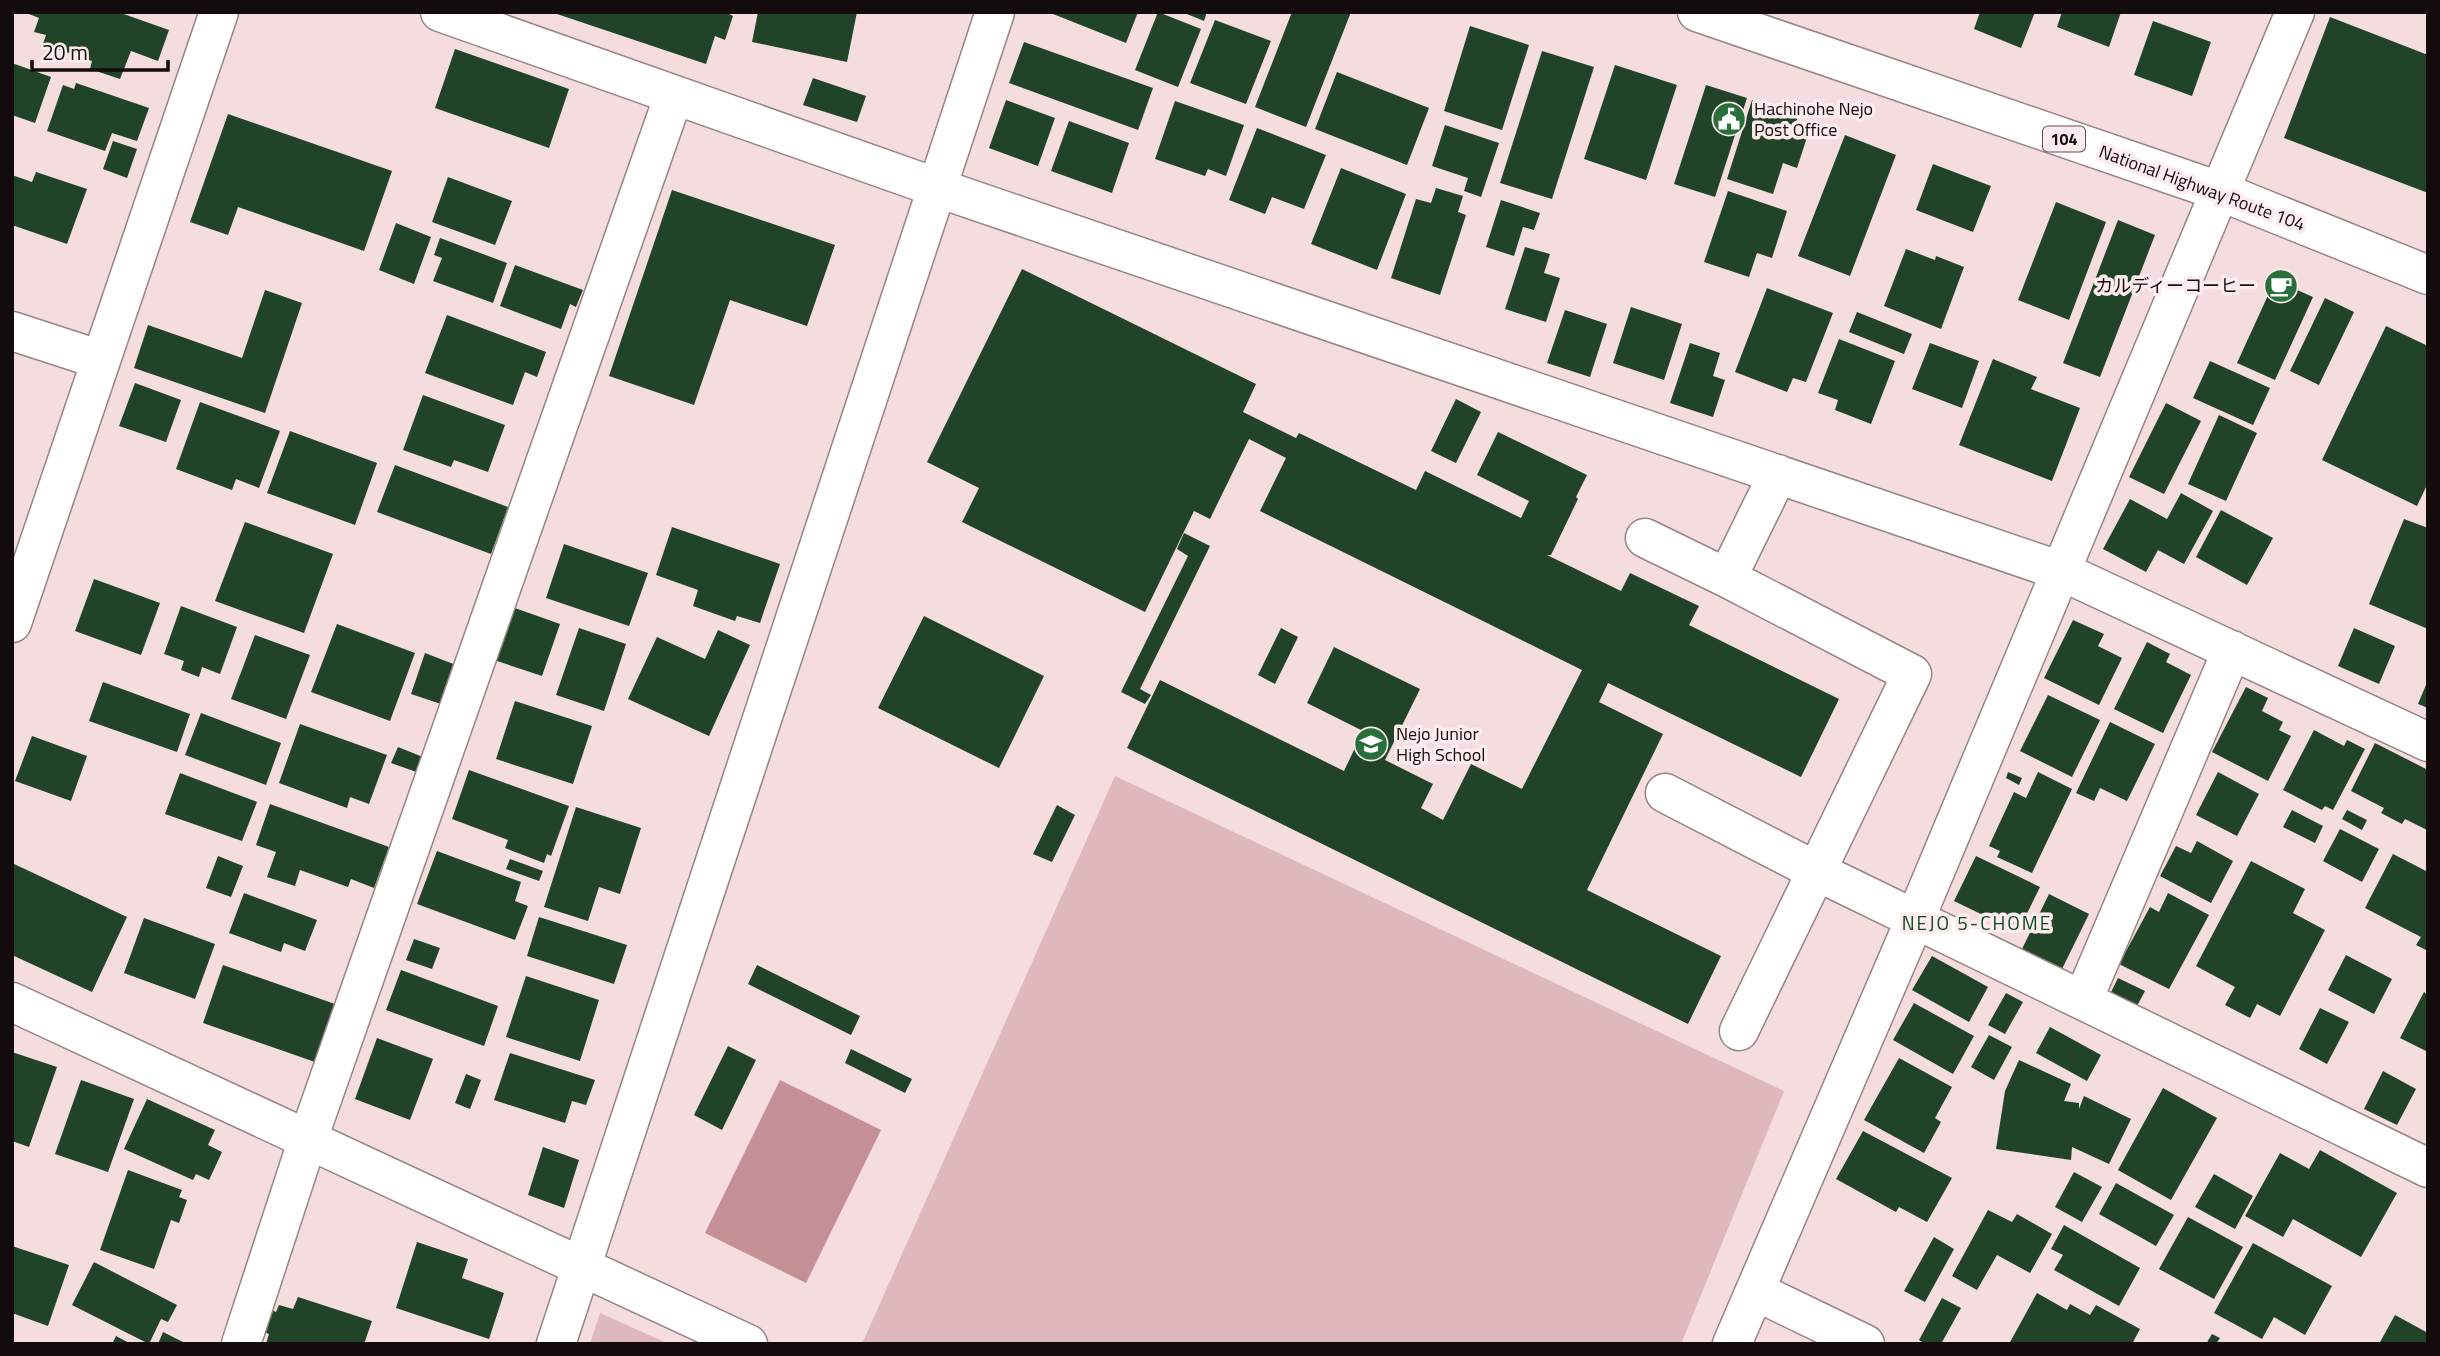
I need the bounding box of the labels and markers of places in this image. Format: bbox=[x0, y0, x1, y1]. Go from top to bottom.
place label: Hachinohe Nejo Post Office bbox=[1754, 95, 1873, 143]
public building icon: Hachinohe Nejo Post Office bbox=[1710, 100, 1748, 138]
cafe icon: カルディーコーヒー bbox=[2262, 267, 2300, 305]
place label: カルディーコーヒー bbox=[2095, 272, 2256, 299]
place label: Nejo Junior High School bbox=[1396, 720, 1485, 768]
school or university icon: Nejo Junior High School bbox=[1352, 725, 1390, 763]

